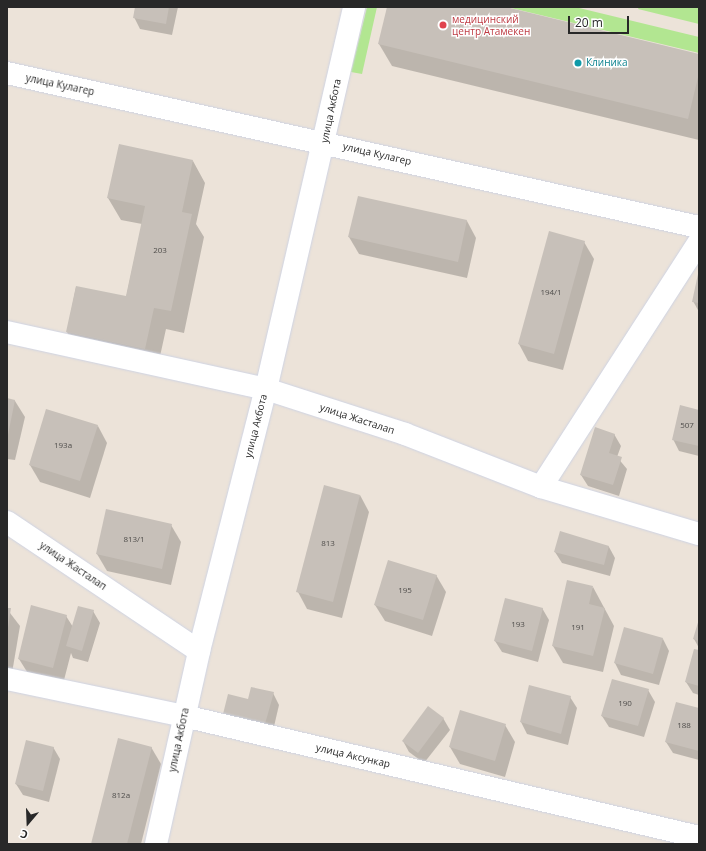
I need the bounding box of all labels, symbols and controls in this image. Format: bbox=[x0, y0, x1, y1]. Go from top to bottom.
scale bar bbox=[570, 8, 631, 34]
place label: медицинский центр Атамекен bbox=[452, 13, 530, 36]
text: 20 m bbox=[575, 14, 603, 31]
marker: медицинский центр Атамекен bbox=[437, 19, 449, 31]
place label: Клиника bbox=[586, 57, 628, 69]
marker: Клиника bbox=[573, 58, 583, 68]
street label: улица Кулагер bbox=[25, 72, 95, 98]
street label: улица Акбота bbox=[318, 78, 344, 144]
street label: улица Кулагер bbox=[342, 140, 412, 168]
house number: 203 bbox=[153, 245, 167, 255]
house number: 194/1 bbox=[540, 287, 562, 297]
street label: улица Акбота bbox=[242, 393, 270, 459]
street label: улица Жасталап bbox=[318, 401, 396, 437]
house number: 507 bbox=[680, 420, 694, 430]
house number: 193а bbox=[54, 440, 72, 450]
house number: 813/1 bbox=[123, 534, 145, 544]
house number: 813 bbox=[321, 538, 335, 548]
street label: улица Жасталап bbox=[37, 539, 109, 593]
house number: 195 bbox=[398, 585, 412, 595]
house number: 193 bbox=[511, 619, 525, 629]
house number: 191 bbox=[571, 622, 585, 632]
house number: 190 bbox=[618, 698, 632, 708]
street label: улица Акбота bbox=[166, 707, 192, 773]
house number: 188 bbox=[677, 720, 691, 730]
street label: улица Аксункар bbox=[315, 742, 391, 770]
house number: 812а bbox=[112, 790, 130, 800]
north arrow bbox=[8, 803, 48, 843]
text: С bbox=[18, 827, 30, 843]

